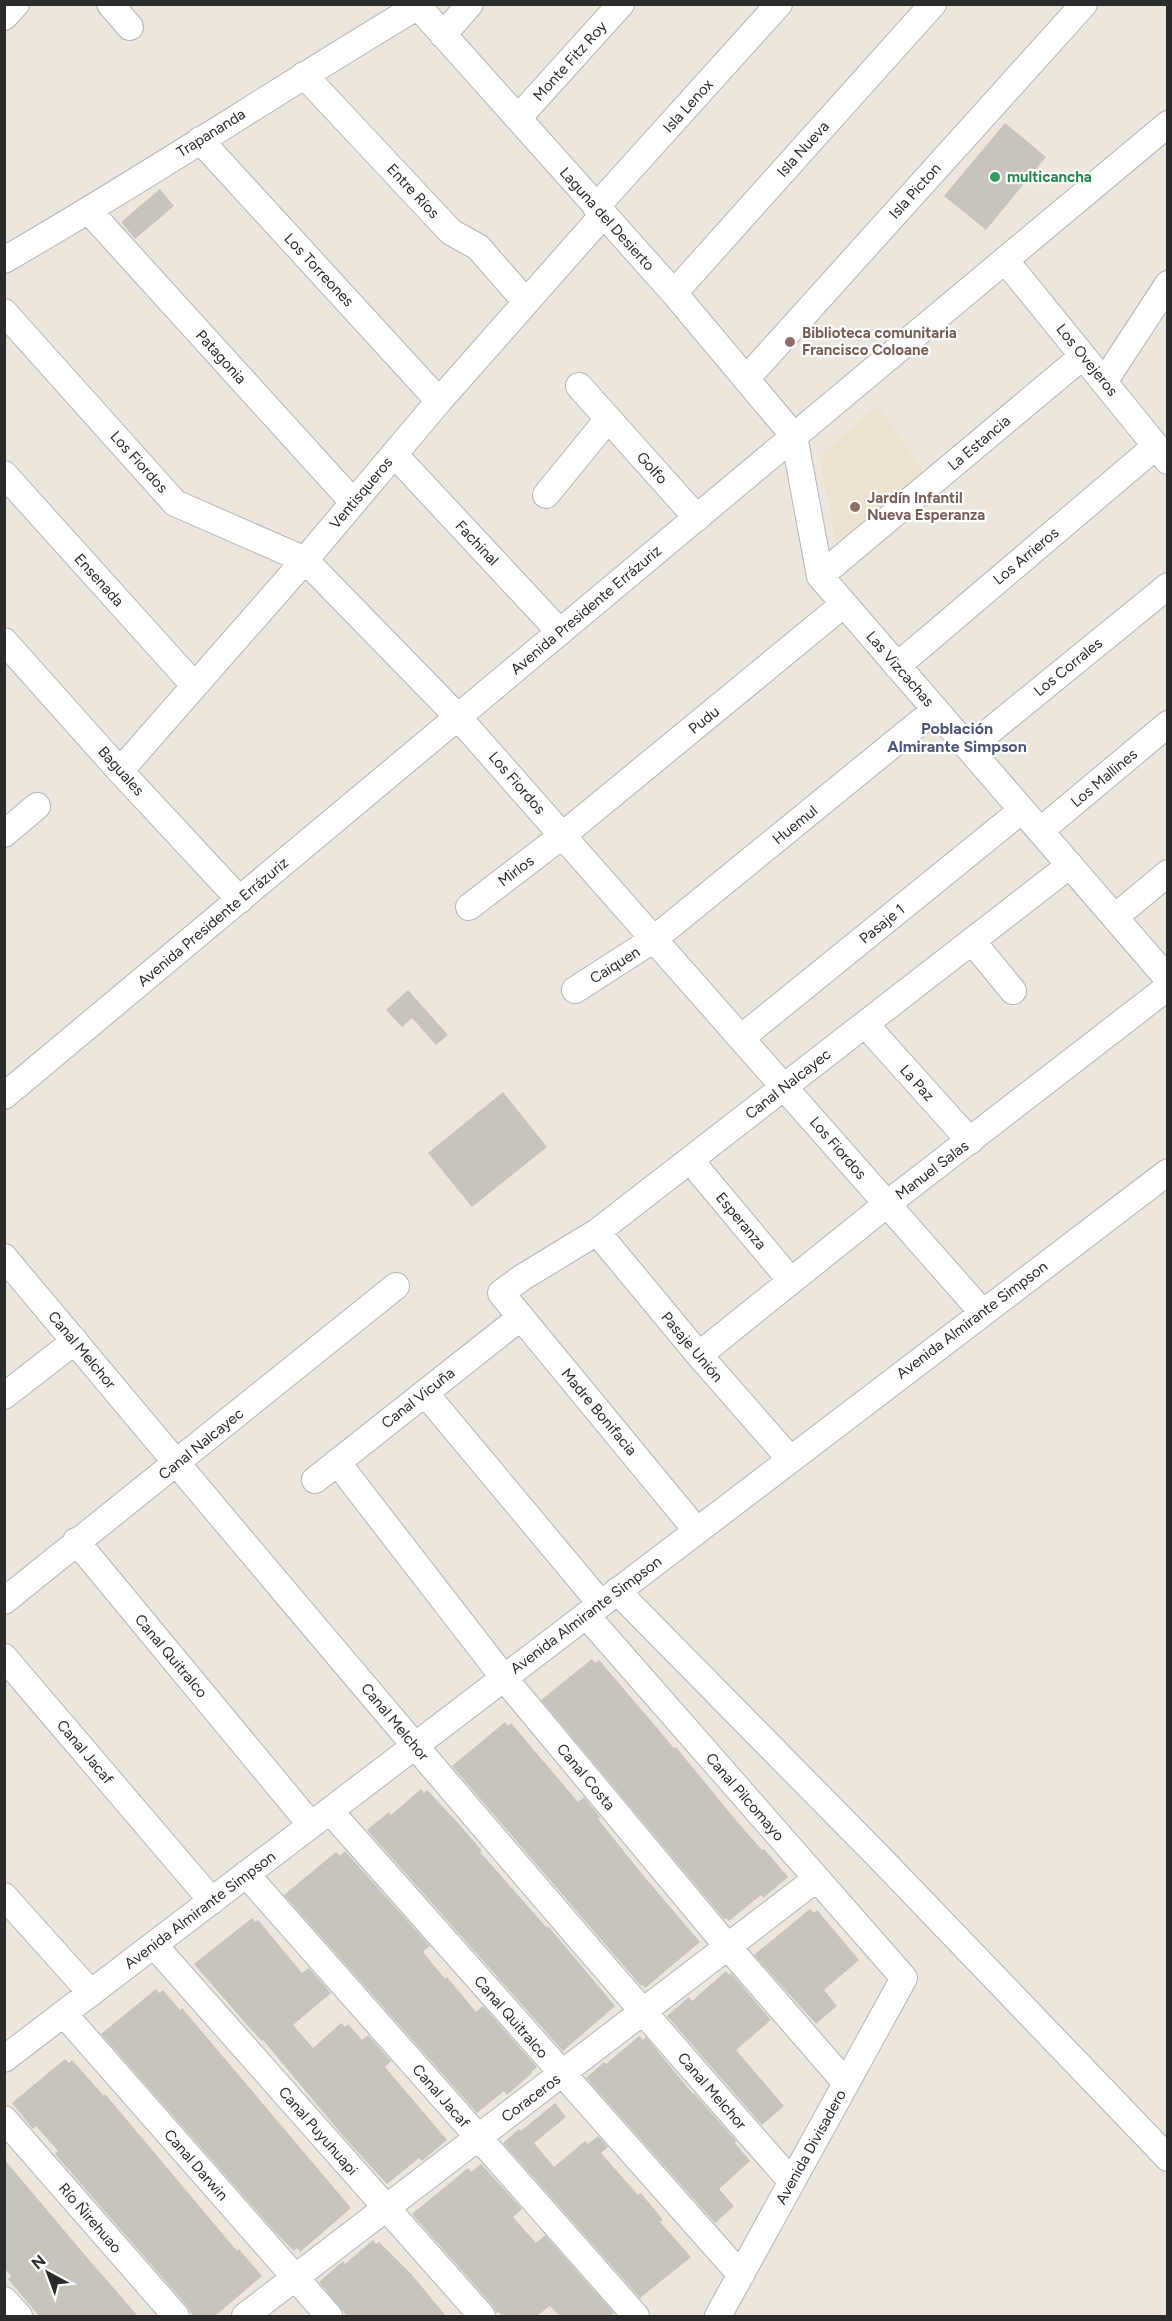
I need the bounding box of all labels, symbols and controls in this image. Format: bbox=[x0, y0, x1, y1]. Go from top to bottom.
street label: Monte Fitz Roy bbox=[529, 17, 611, 105]
street label: Isla Lenox bbox=[659, 76, 717, 136]
street label: Trapananda bbox=[173, 105, 249, 161]
street label: Isla Nueva bbox=[773, 117, 833, 181]
street label: Isla Picton bbox=[885, 159, 945, 223]
street label: Entre Ríos bbox=[383, 160, 443, 222]
street label: Laguna del Desierto bbox=[556, 164, 658, 275]
place label: multicancha bbox=[1007, 168, 1092, 186]
marker: multicancha bbox=[988, 170, 1002, 184]
street label: Los Torreones bbox=[280, 230, 358, 310]
street label: Los Ovejeros bbox=[1052, 320, 1122, 400]
place label: Biblioteca comunitaria Francisco Coloane bbox=[802, 324, 957, 359]
street label: Patagonia bbox=[192, 326, 250, 388]
marker: Biblioteca comunitaria Francisco Coloane bbox=[783, 335, 797, 349]
street label: La Estancia bbox=[944, 412, 1014, 474]
street label: Los Fiordos bbox=[107, 427, 171, 497]
street label: Golfo bbox=[633, 448, 671, 488]
street label: Ventisqueros bbox=[326, 453, 396, 533]
place label: Jardín Infantil Nueva Esperanza bbox=[867, 489, 985, 524]
marker: Jardín Infantil Nueva Esperanza bbox=[848, 500, 862, 514]
street label: Fachinal bbox=[452, 517, 502, 569]
street label: Los Arrieros bbox=[990, 523, 1062, 589]
street label: Avenida Presidente Errázuriz bbox=[507, 542, 665, 678]
street label: Ensenada bbox=[71, 550, 127, 610]
street label: Las Vizcachas bbox=[862, 628, 938, 710]
street label: Los Corrales bbox=[1030, 634, 1106, 700]
street label: Pudu bbox=[685, 702, 723, 738]
district label: Población Almirante Simpson bbox=[887, 719, 1027, 756]
street label: Baguales bbox=[94, 743, 148, 799]
street label: Los Mallines bbox=[1067, 745, 1141, 811]
street label: Los Fiordos bbox=[485, 748, 549, 818]
street label: Huemul bbox=[769, 802, 821, 848]
street label: Mirlos bbox=[495, 852, 537, 890]
street label: Avenida Presidente Errázuriz bbox=[134, 854, 292, 990]
street label: Pasaje 1 bbox=[856, 900, 908, 948]
street label: Caiquen bbox=[587, 943, 643, 987]
street label: Canal Nalcayec bbox=[742, 1045, 834, 1123]
street label: La Paz bbox=[896, 1061, 938, 1105]
street label: Los Fiordos bbox=[806, 1113, 870, 1183]
street label: Manuel Salas bbox=[892, 1137, 972, 1203]
street label: Esperanza bbox=[712, 1189, 770, 1253]
street label: Avenida Almirante Simpson bbox=[893, 1257, 1051, 1383]
street label: Canal Melchor bbox=[44, 1307, 120, 1393]
street label: Pasaje Unión bbox=[657, 1308, 727, 1386]
street label: Canal Vicuña bbox=[378, 1364, 458, 1432]
street label: Madre Bonifacia bbox=[557, 1365, 641, 1459]
street label: Canal Nalcayec bbox=[155, 1404, 247, 1484]
street label: Avenida Almirante Simpson bbox=[507, 1552, 665, 1678]
street label: Canal Quitralco bbox=[131, 1611, 211, 1702]
street label: Canal Melchor bbox=[357, 1679, 433, 1765]
street label: Canal Jacaf bbox=[53, 1716, 117, 1788]
street label: Canal Costa bbox=[553, 1740, 619, 1814]
street label: Canal Pilcomayo bbox=[702, 1749, 788, 1845]
street label: Avenida Almirante Simpson bbox=[121, 1847, 279, 1973]
street label: Canal Quitralco bbox=[470, 1972, 552, 2062]
street label: Canal Melchor bbox=[674, 2049, 750, 2133]
street label: Canal Jacaf bbox=[409, 2061, 474, 2132]
street label: Coraceros bbox=[498, 2070, 564, 2126]
street label: Canal Puyuhuapi bbox=[275, 2083, 361, 2179]
street label: Avenida Divisadero bbox=[772, 2086, 850, 2207]
street label: Canal Darwin bbox=[160, 2126, 232, 2204]
street label: Río Ñirehuao bbox=[55, 2179, 125, 2257]
north arrow bbox=[18, 2243, 78, 2303]
text: N bbox=[28, 2251, 49, 2273]

